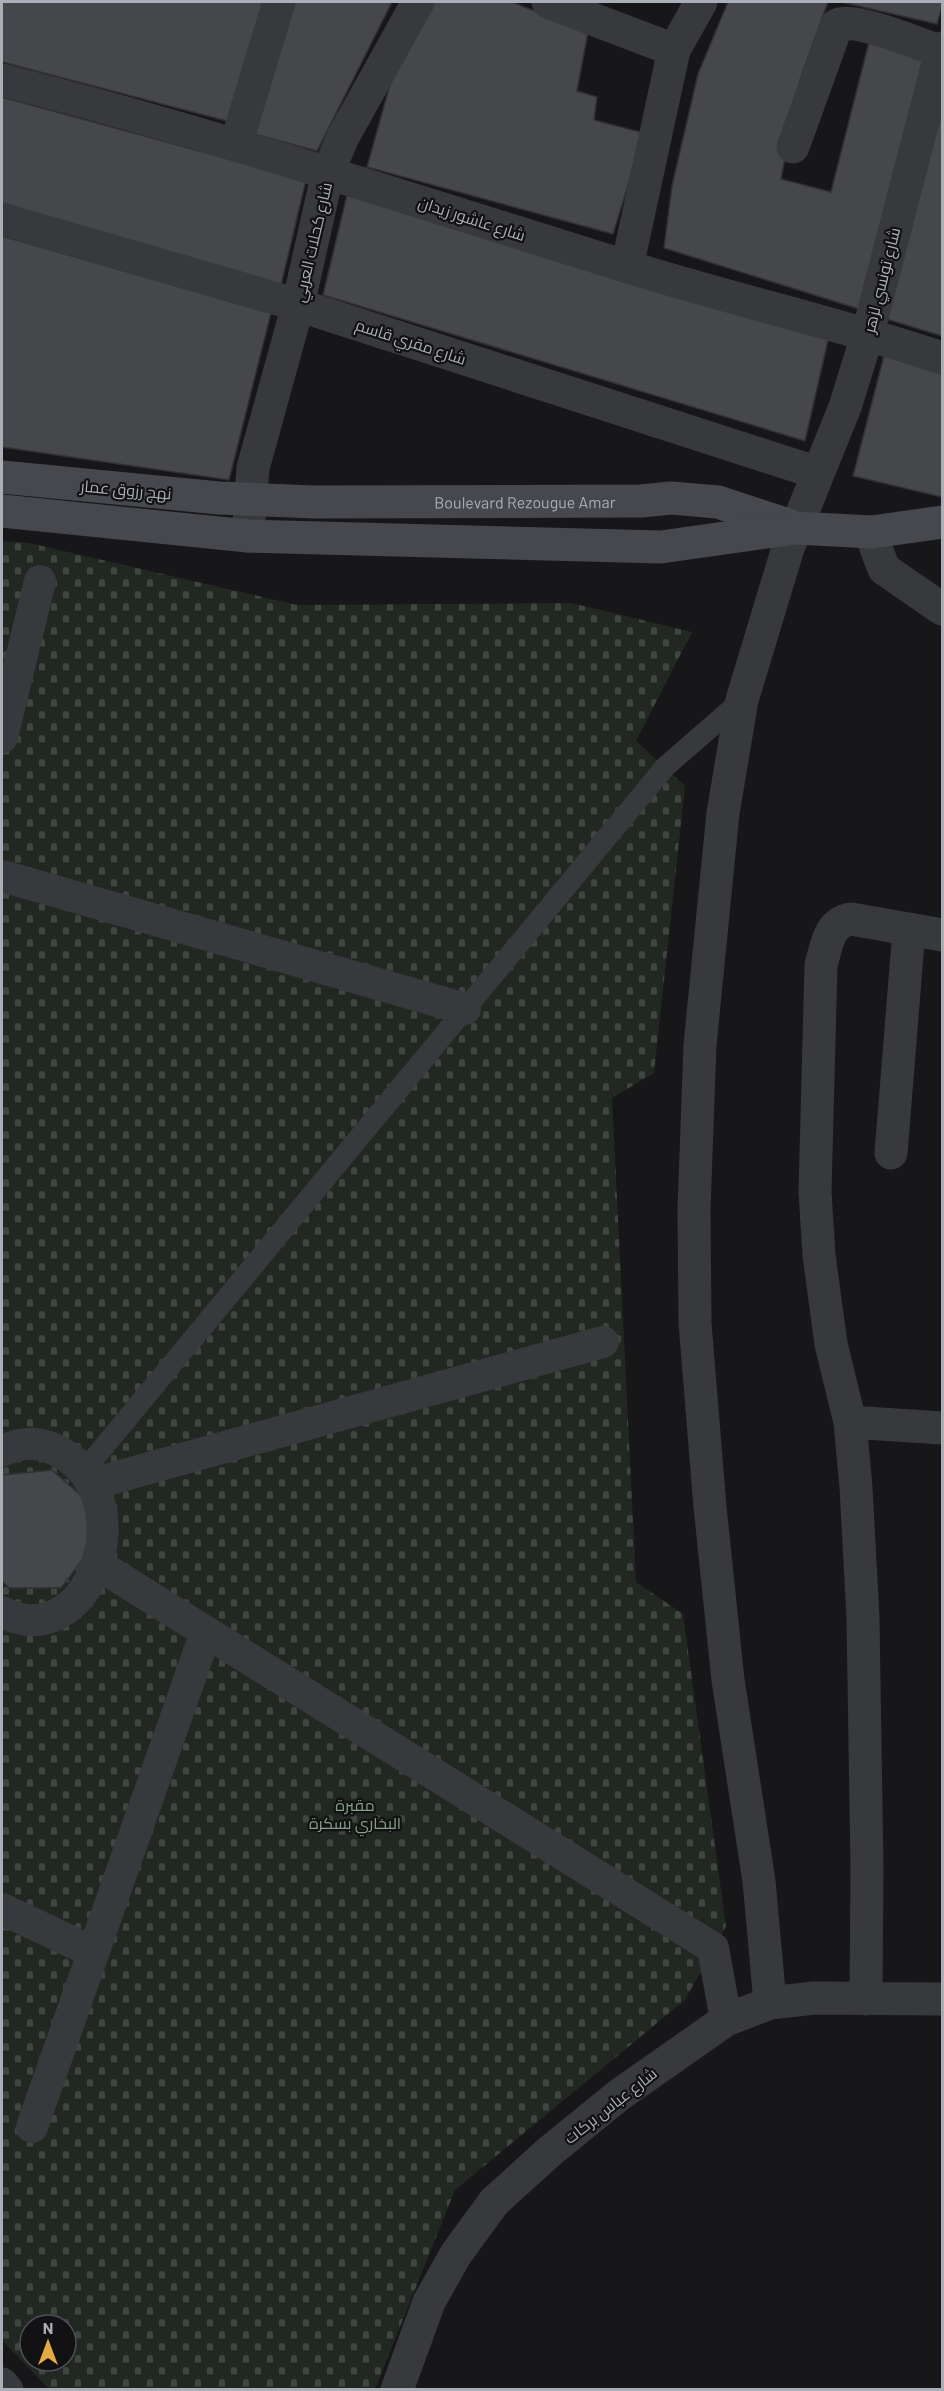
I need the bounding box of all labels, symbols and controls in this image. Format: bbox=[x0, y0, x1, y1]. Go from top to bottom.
street label: شارع كحلات العربي bbox=[289, 180, 340, 305]
street label: شارع عاشور زيدان bbox=[415, 192, 528, 247]
street label: شارع تونسي لزهر bbox=[858, 225, 907, 337]
street label: شارع مقري قاسم bbox=[352, 314, 469, 373]
street label: نهج رزوق عمار bbox=[78, 475, 172, 505]
street label: Boulevard Rezougue Amar bbox=[434, 492, 616, 511]
park label: مقبرة البخاري بسكرة bbox=[309, 1795, 401, 1837]
street label: شارع عباس بركات bbox=[560, 2063, 662, 2149]
north arrow bbox=[18, 2313, 78, 2373]
text: N bbox=[43, 2318, 53, 2337]

